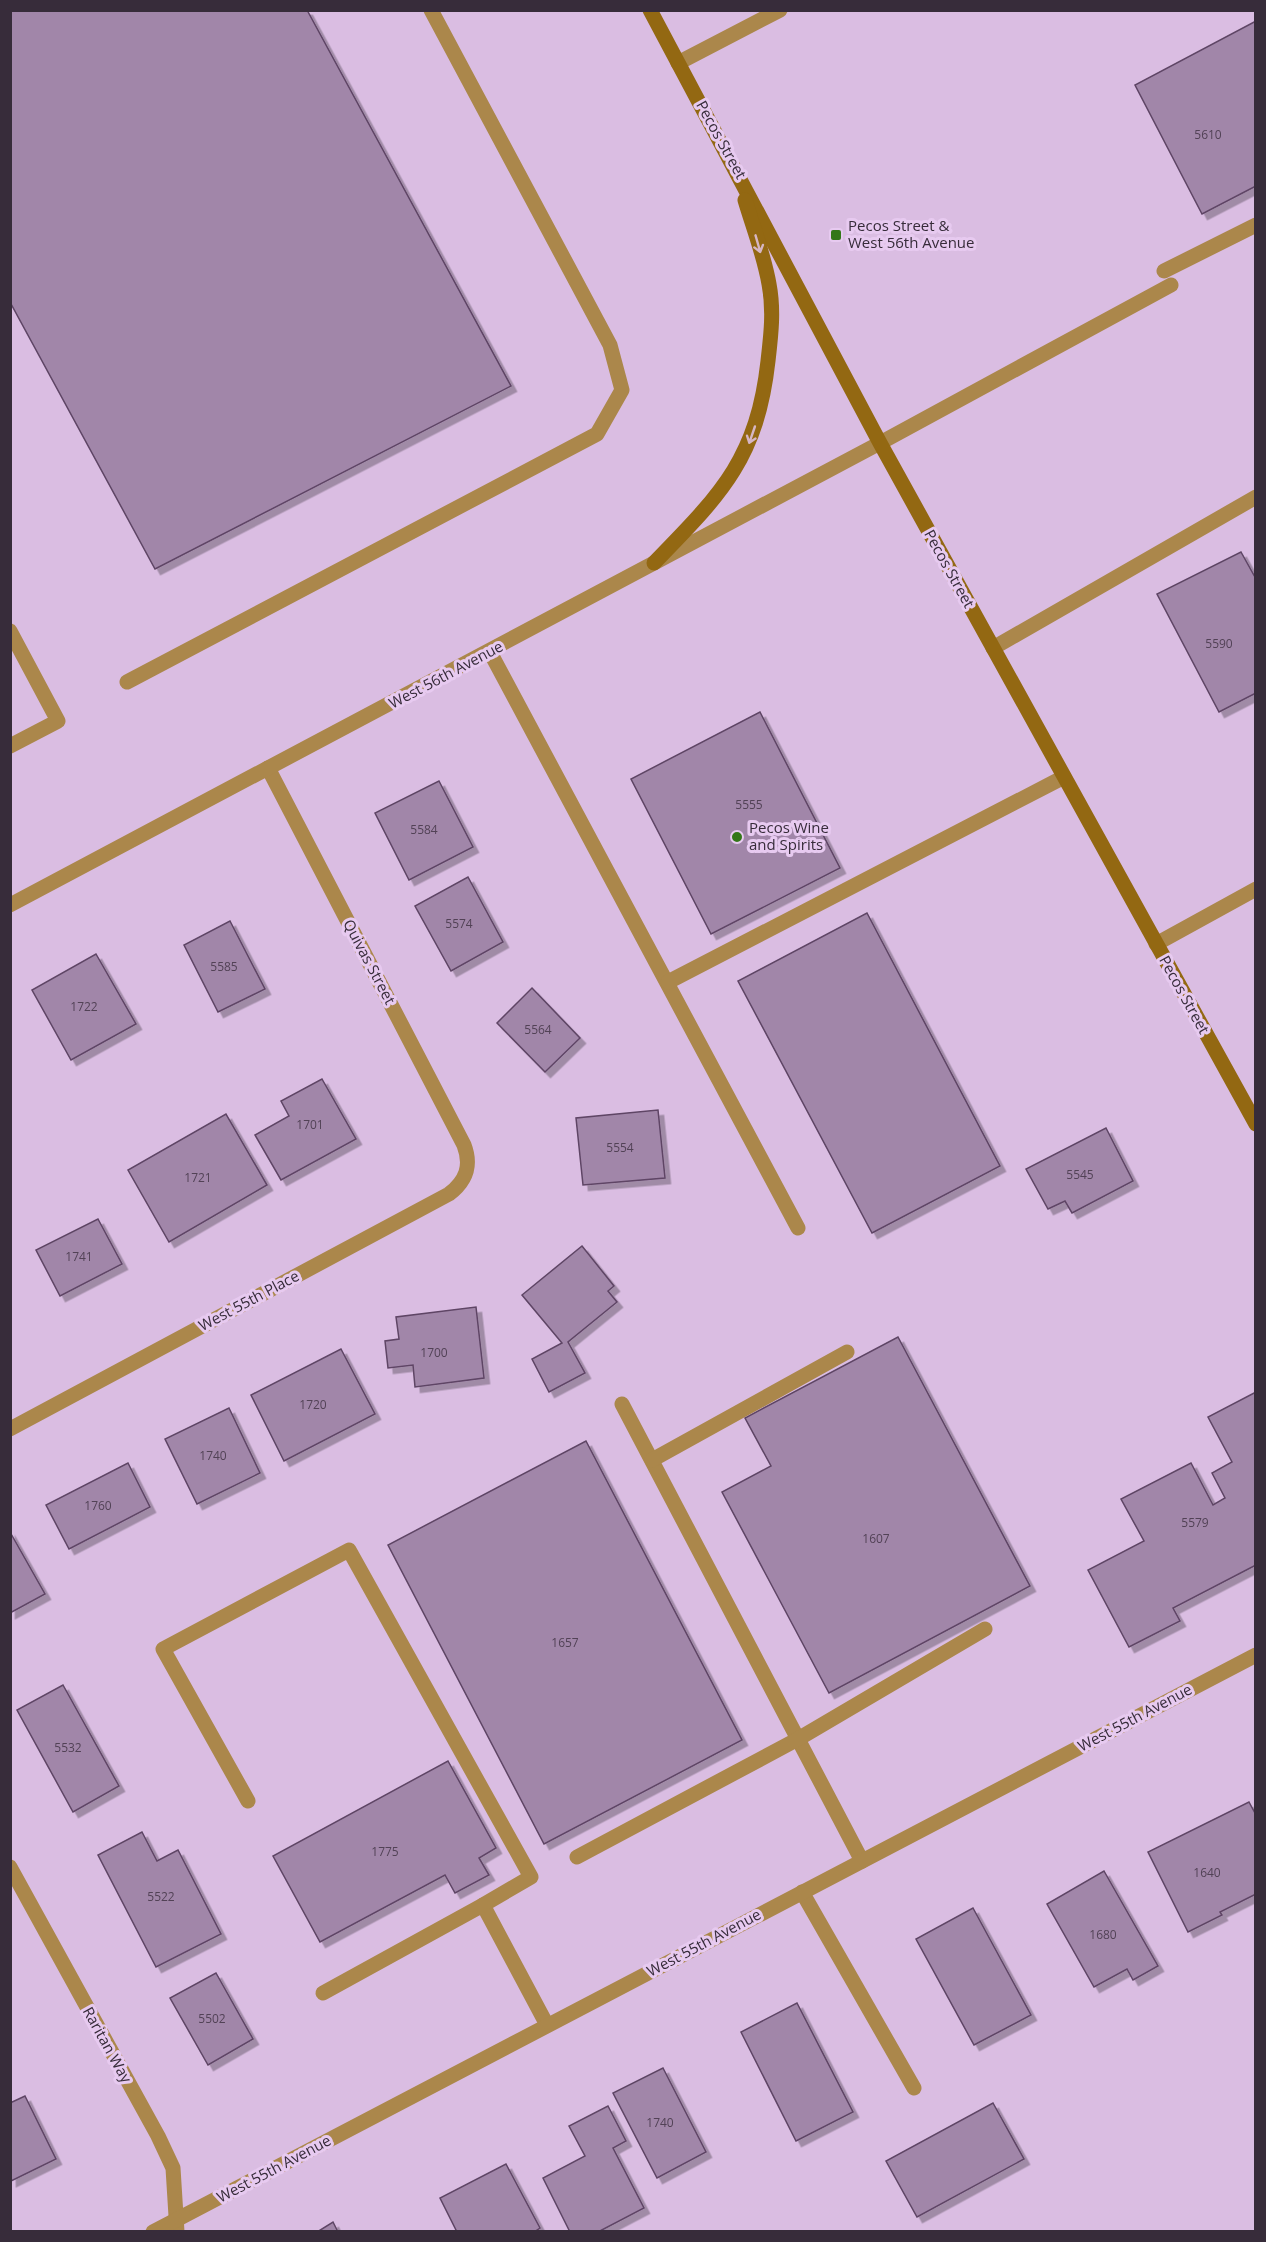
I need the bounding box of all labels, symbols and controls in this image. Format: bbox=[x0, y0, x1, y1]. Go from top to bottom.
street label: Pecos Street bbox=[692, 97, 752, 182]
house number: 5610 bbox=[1194, 126, 1222, 143]
place label: Pecos Street & West 56th Avenue bbox=[848, 215, 974, 252]
marker: Pecos Street & West 56th Avenue bbox=[829, 228, 843, 242]
one-way arrow bbox=[753, 234, 764, 253]
one-way arrow bbox=[746, 425, 757, 444]
street label: Pecos Street bbox=[920, 526, 980, 611]
house number: 5590 bbox=[1205, 635, 1233, 652]
street label: West 56th Avenue bbox=[385, 636, 506, 713]
house number: 5555 bbox=[735, 796, 763, 813]
place label: Pecos Wine and Spirits bbox=[749, 817, 829, 854]
house number: 5584 bbox=[410, 821, 438, 838]
marker: Pecos Wine and Spirits bbox=[730, 830, 744, 844]
house number: 5574 bbox=[445, 915, 473, 932]
street label: Quivas Street bbox=[339, 916, 401, 1007]
street label: Pecos Street bbox=[1155, 952, 1215, 1037]
house number: 5585 bbox=[210, 958, 238, 975]
house number: 1722 bbox=[70, 998, 98, 1015]
house number: 5564 bbox=[524, 1021, 552, 1038]
house number: 1701 bbox=[296, 1116, 324, 1133]
house number: 5554 bbox=[606, 1139, 634, 1156]
house number: 5545 bbox=[1066, 1166, 1094, 1183]
house number: 1721 bbox=[184, 1169, 212, 1186]
house number: 1741 bbox=[65, 1248, 93, 1265]
street label: West 55th Place bbox=[195, 1265, 302, 1335]
house number: 1700 bbox=[420, 1344, 448, 1361]
house number: 1720 bbox=[299, 1396, 327, 1413]
house number: 1740 bbox=[199, 1447, 227, 1464]
house number: 1760 bbox=[84, 1497, 112, 1514]
house number: 5579 bbox=[1181, 1514, 1209, 1531]
house number: 1607 bbox=[862, 1530, 890, 1547]
house number: 1657 bbox=[551, 1634, 579, 1651]
street label: West 55th Avenue bbox=[1074, 1679, 1195, 1756]
house number: 5532 bbox=[54, 1739, 82, 1756]
house number: 1775 bbox=[371, 1843, 399, 1860]
house number: 1640 bbox=[1193, 1864, 1221, 1881]
house number: 5522 bbox=[147, 1888, 175, 1905]
street label: West 55th Avenue bbox=[643, 1904, 764, 1981]
house number: 1680 bbox=[1089, 1926, 1117, 1943]
street label: Raritan Way bbox=[79, 2003, 137, 2087]
house number: 5502 bbox=[198, 2010, 226, 2027]
house number: 1740 bbox=[646, 2114, 674, 2131]
street label: West 55th Avenue bbox=[213, 2130, 334, 2207]

